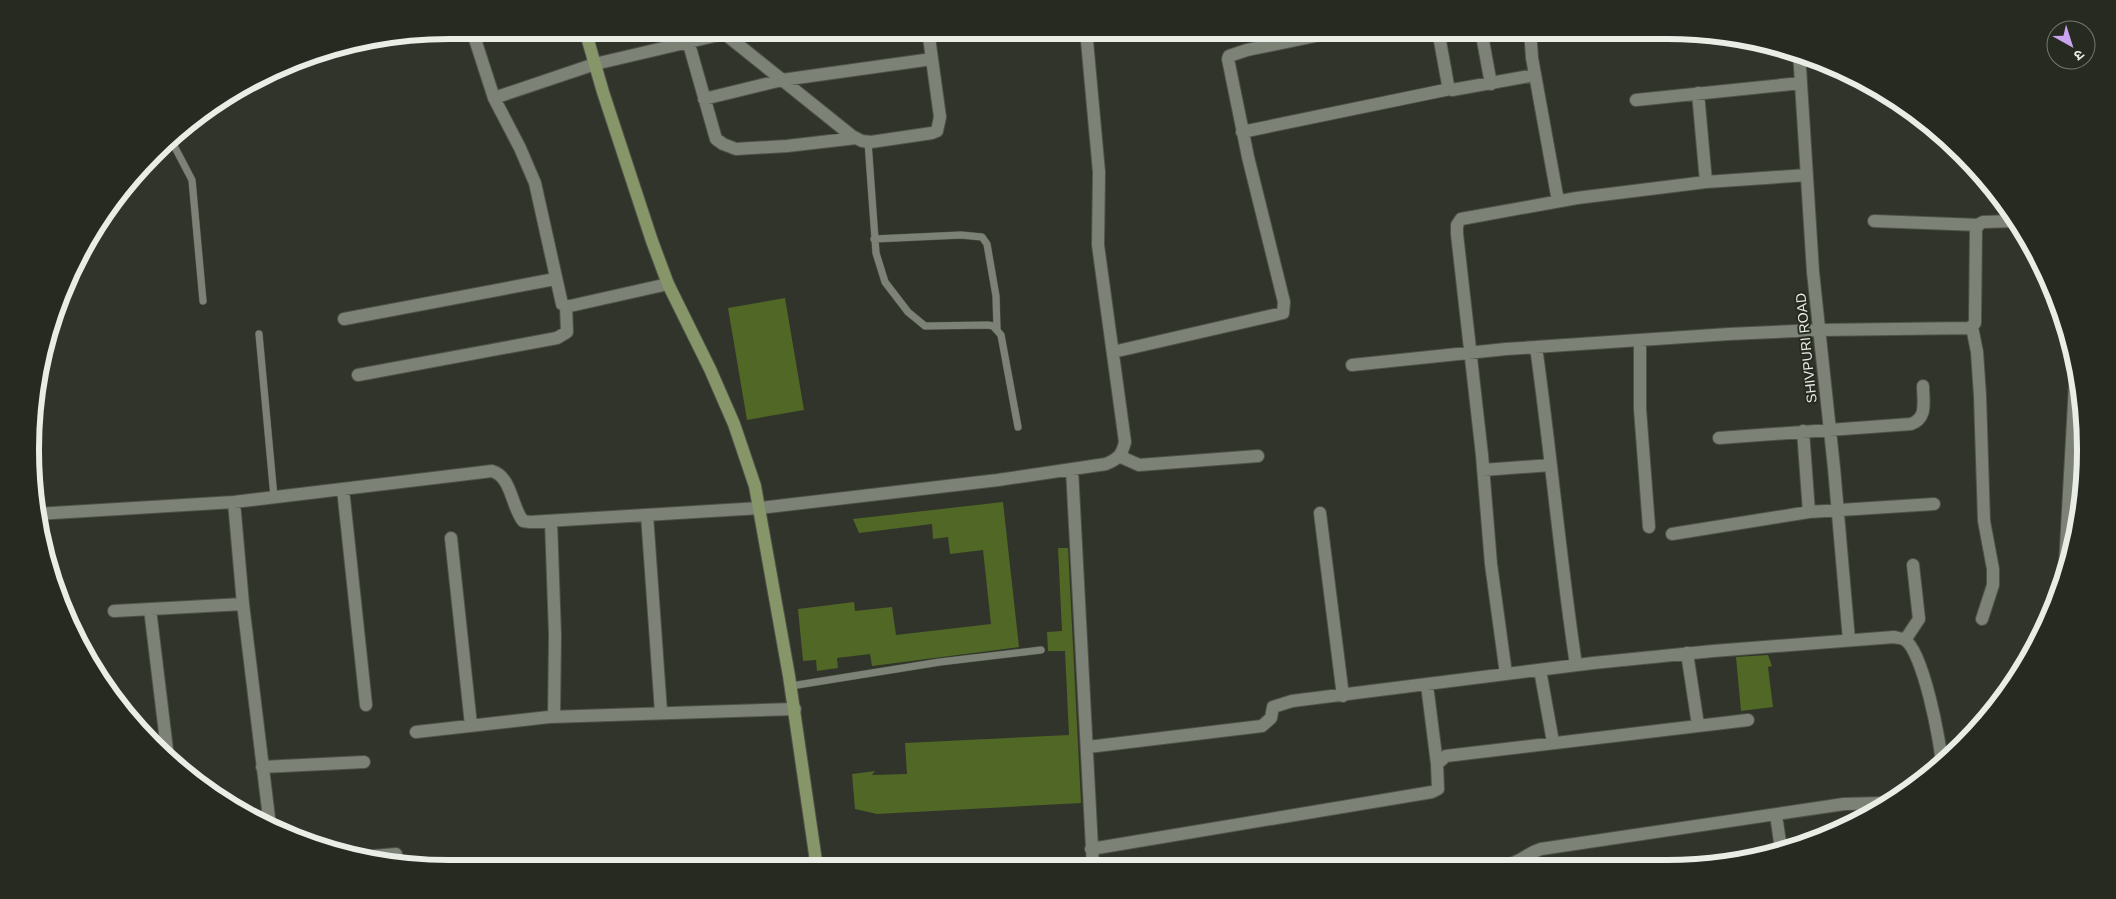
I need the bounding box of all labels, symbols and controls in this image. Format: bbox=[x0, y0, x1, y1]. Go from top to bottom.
north arrow bbox=[2046, 20, 2096, 70]
text: उ bbox=[2070, 46, 2087, 64]
street label: SHIVPURI ROAD bbox=[1792, 292, 1820, 404]

